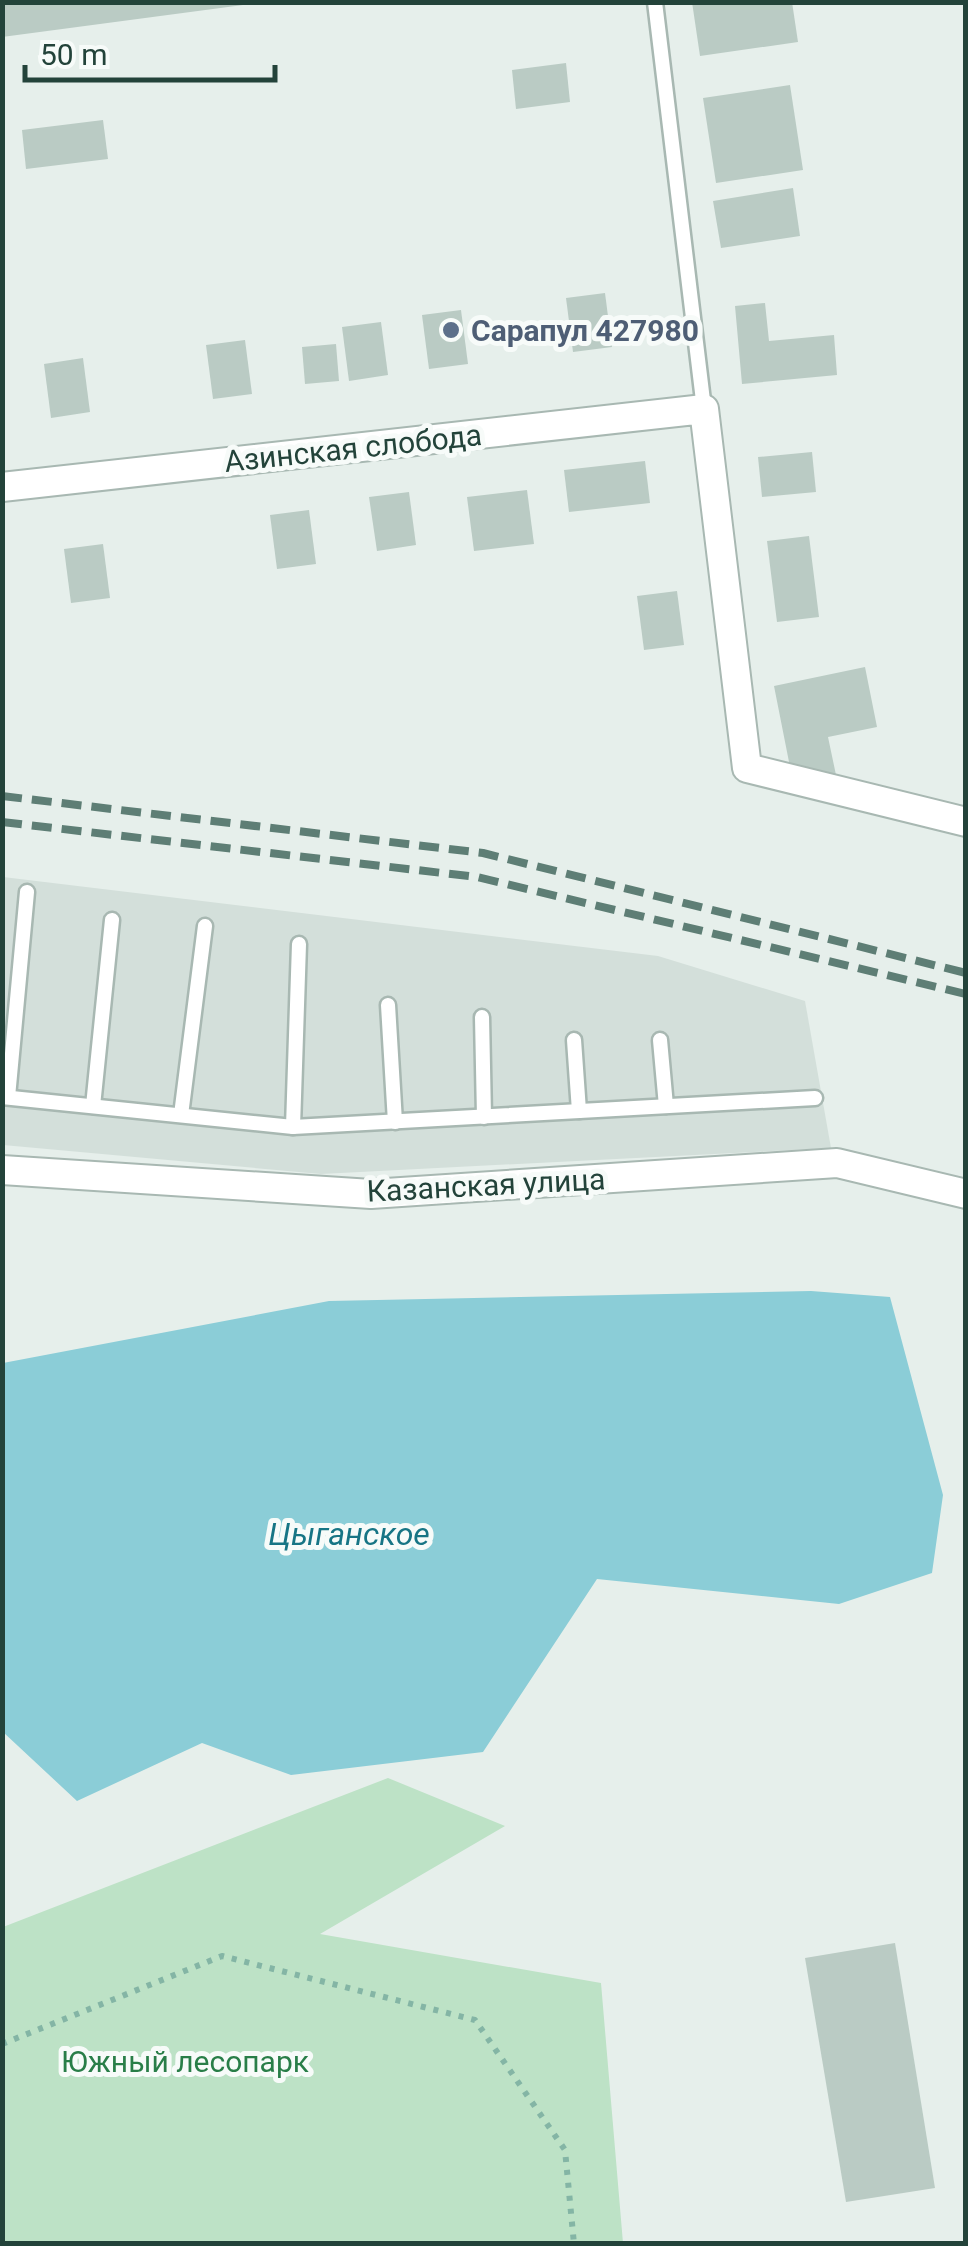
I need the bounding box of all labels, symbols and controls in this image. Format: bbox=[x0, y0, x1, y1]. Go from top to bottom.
scale bar bbox=[25, 20, 275, 82]
text: 50 m bbox=[40, 37, 107, 72]
place label: Сарапул 427980 bbox=[471, 313, 699, 348]
marker: Сарапул 427980 bbox=[440, 319, 462, 341]
street label: Азинская слобода bbox=[222, 417, 484, 479]
street label: Казанская улица bbox=[366, 1161, 606, 1209]
water label: Цыганское bbox=[268, 1515, 430, 1553]
park label: Южный лесопарк bbox=[61, 2044, 309, 2079]

